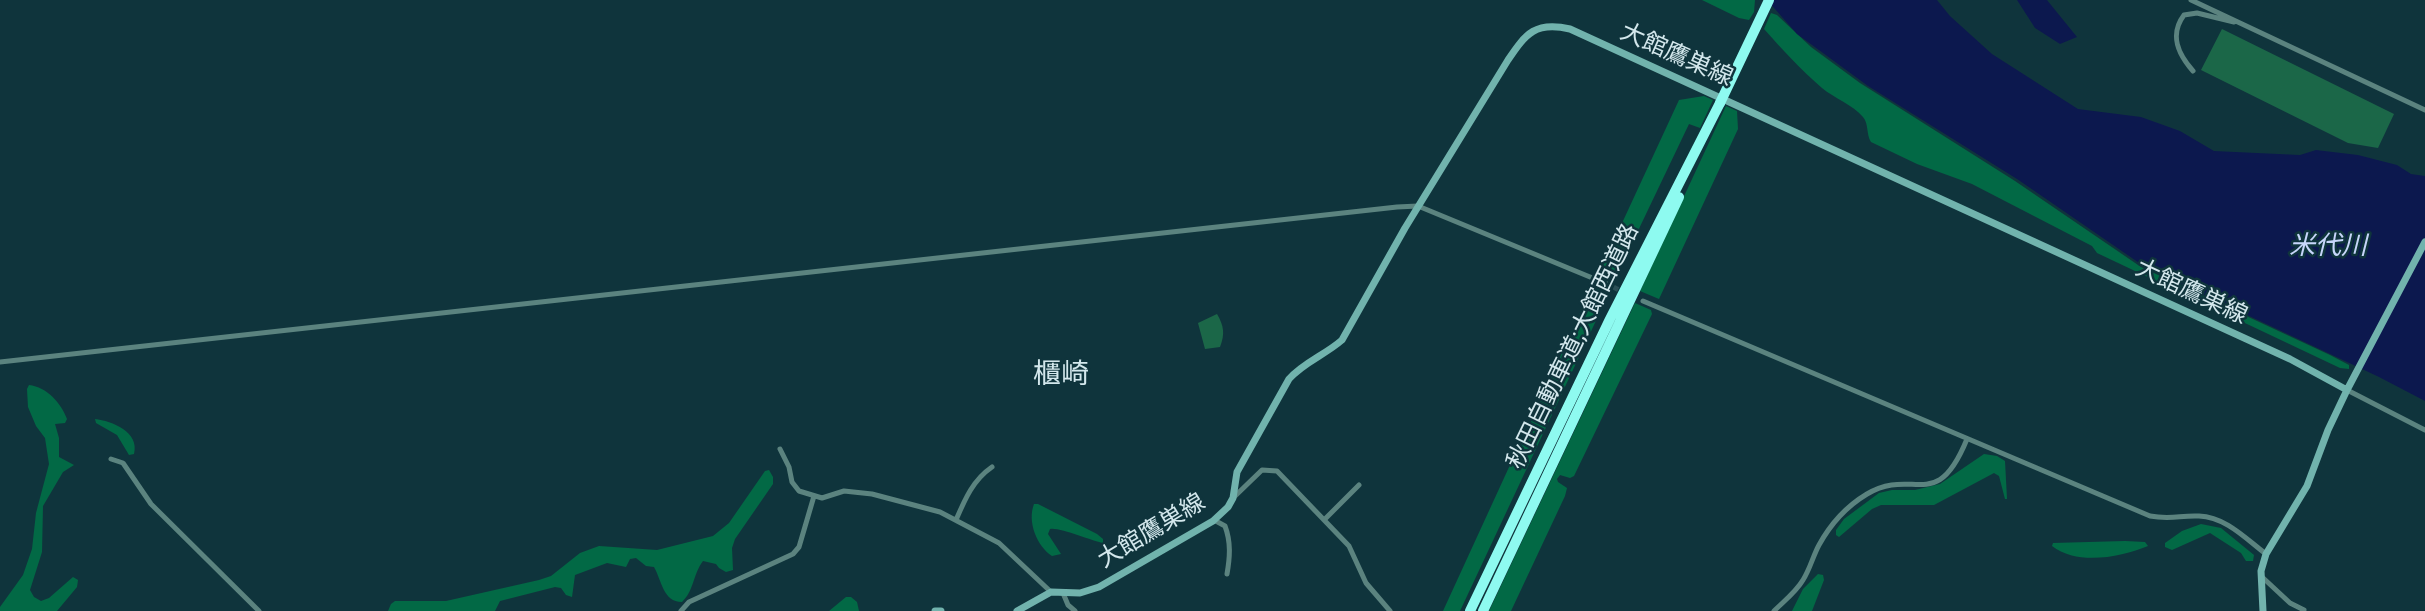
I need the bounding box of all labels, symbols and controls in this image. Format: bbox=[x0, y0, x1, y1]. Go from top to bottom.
street label: 大館鷹巣線 bbox=[1615, 18, 1737, 94]
street label: 秋田自動車道;大館西道路 bbox=[1502, 220, 1646, 474]
water label: 米代川 bbox=[2289, 231, 2367, 263]
street label: 大館鷹巣線 bbox=[2131, 255, 2251, 331]
district label: 櫃崎 bbox=[1033, 359, 1089, 393]
street label: 大館鷹巣線 bbox=[1093, 489, 1211, 575]

